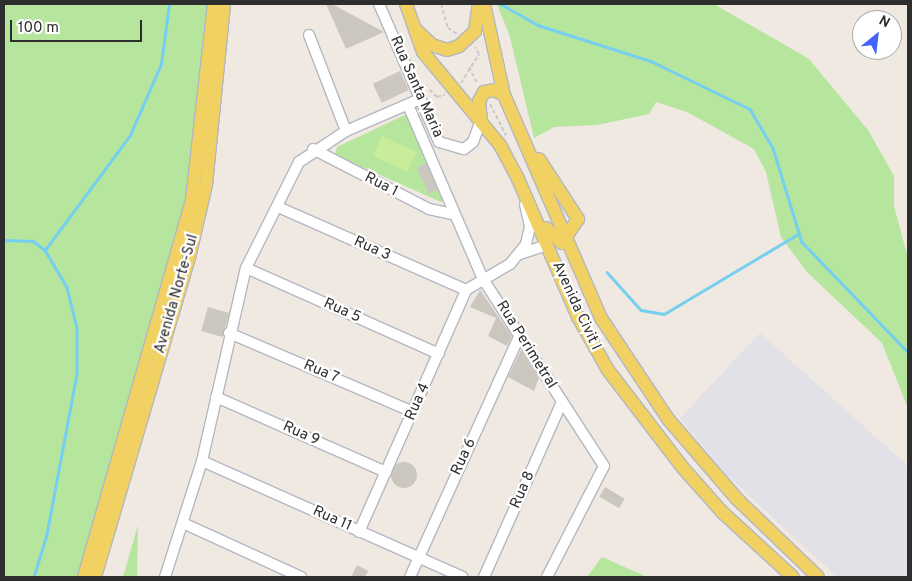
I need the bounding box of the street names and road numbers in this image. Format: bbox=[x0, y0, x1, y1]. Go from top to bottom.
street label: Rua Santa Maria bbox=[386, 34, 446, 140]
street label: Rua 1 bbox=[361, 169, 401, 201]
street label: Avenida Norte-Sul bbox=[151, 232, 203, 356]
street label: Rua 3 bbox=[351, 233, 393, 265]
street label: Avenida Civit I bbox=[548, 259, 604, 353]
street label: Rua 5 bbox=[321, 295, 363, 327]
street label: Rua Perimetral bbox=[492, 298, 560, 392]
street label: Rua 7 bbox=[300, 356, 342, 388]
street label: Rua 4 bbox=[402, 381, 434, 423]
street label: Rua 9 bbox=[280, 418, 322, 450]
street label: Rua 6 bbox=[448, 436, 480, 478]
street label: Rua 8 bbox=[507, 469, 539, 511]
street label: Rua 11 bbox=[310, 502, 354, 536]

